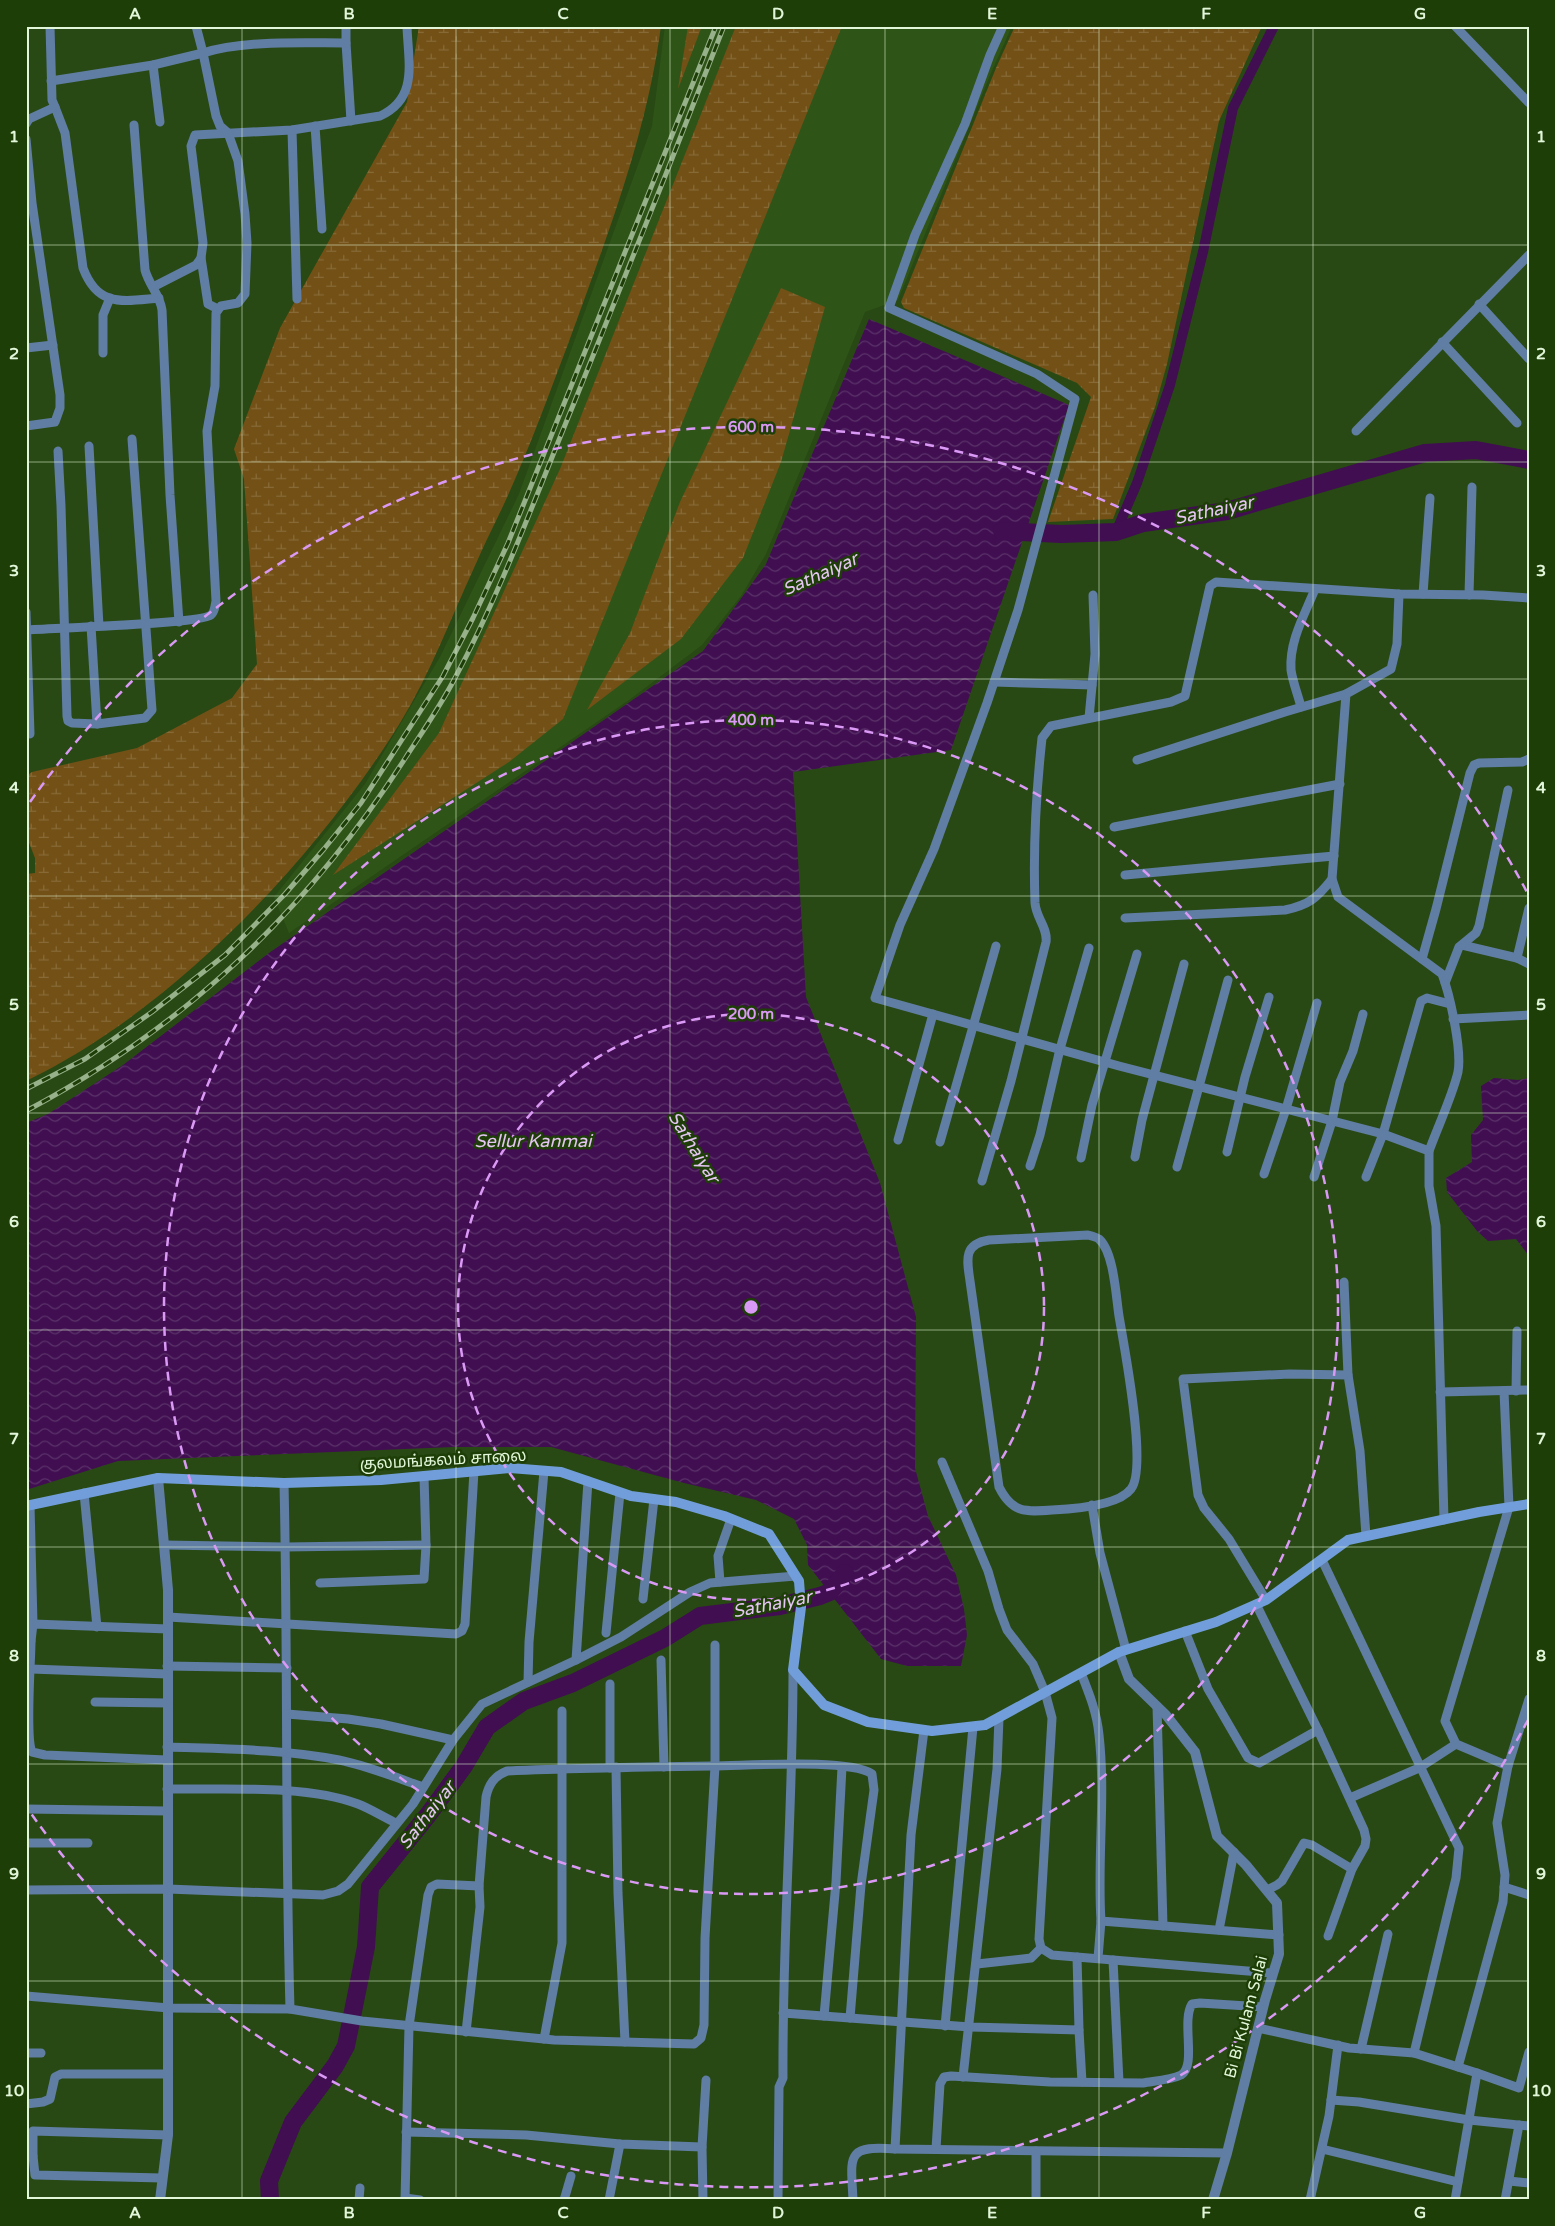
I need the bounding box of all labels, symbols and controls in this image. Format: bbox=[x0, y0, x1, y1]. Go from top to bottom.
text: A bbox=[129, 4, 141, 24]
text: B bbox=[343, 4, 355, 24]
text: C bbox=[557, 4, 569, 24]
text: D bbox=[772, 4, 784, 24]
text: E bbox=[987, 4, 997, 24]
text: F bbox=[1201, 4, 1211, 24]
text: G bbox=[1414, 4, 1426, 24]
text: 1 bbox=[9, 127, 19, 147]
text: 1 bbox=[1536, 127, 1546, 147]
text: 2 bbox=[9, 344, 19, 364]
text: 2 bbox=[1536, 344, 1546, 364]
text: 600 m bbox=[728, 418, 774, 436]
water label: Sathaiyar bbox=[1173, 490, 1257, 529]
water label: Sathaiyar bbox=[779, 547, 863, 600]
text: 3 bbox=[9, 561, 19, 581]
text: 3 bbox=[1536, 561, 1546, 581]
text: 400 m bbox=[728, 711, 774, 729]
text: 4 bbox=[9, 778, 19, 798]
text: 4 bbox=[1536, 778, 1546, 798]
text: 5 bbox=[9, 995, 19, 1015]
text: 5 bbox=[1536, 995, 1546, 1015]
text: 200 m bbox=[728, 1005, 774, 1023]
water label: Sathaiyar bbox=[663, 1107, 726, 1189]
water label: Sellur Kanmai bbox=[474, 1130, 594, 1152]
text: 6 bbox=[9, 1212, 19, 1232]
text: 6 bbox=[1536, 1212, 1546, 1232]
centre of rings bbox=[742, 1298, 760, 1316]
text: 7 bbox=[9, 1429, 19, 1449]
text: 7 bbox=[1536, 1429, 1546, 1449]
street label: குலமங்கலம் சாலை bbox=[359, 1446, 527, 1475]
water label: Sathaiyar bbox=[731, 1585, 815, 1622]
text: 8 bbox=[9, 1646, 19, 1666]
text: 8 bbox=[1536, 1646, 1546, 1666]
water label: Sathaiyar bbox=[394, 1775, 462, 1853]
text: 9 bbox=[9, 1864, 19, 1884]
text: 9 bbox=[1536, 1864, 1546, 1884]
street label: Bi Bi Kulam Salai bbox=[1220, 1953, 1272, 2081]
text: 10 bbox=[4, 2081, 24, 2101]
text: 10 bbox=[1531, 2081, 1551, 2101]
text: A bbox=[129, 2203, 141, 2223]
text: B bbox=[343, 2203, 355, 2223]
text: C bbox=[557, 2203, 569, 2223]
text: D bbox=[772, 2203, 784, 2223]
text: E bbox=[987, 2203, 997, 2223]
text: F bbox=[1201, 2203, 1211, 2223]
text: G bbox=[1414, 2203, 1426, 2223]

